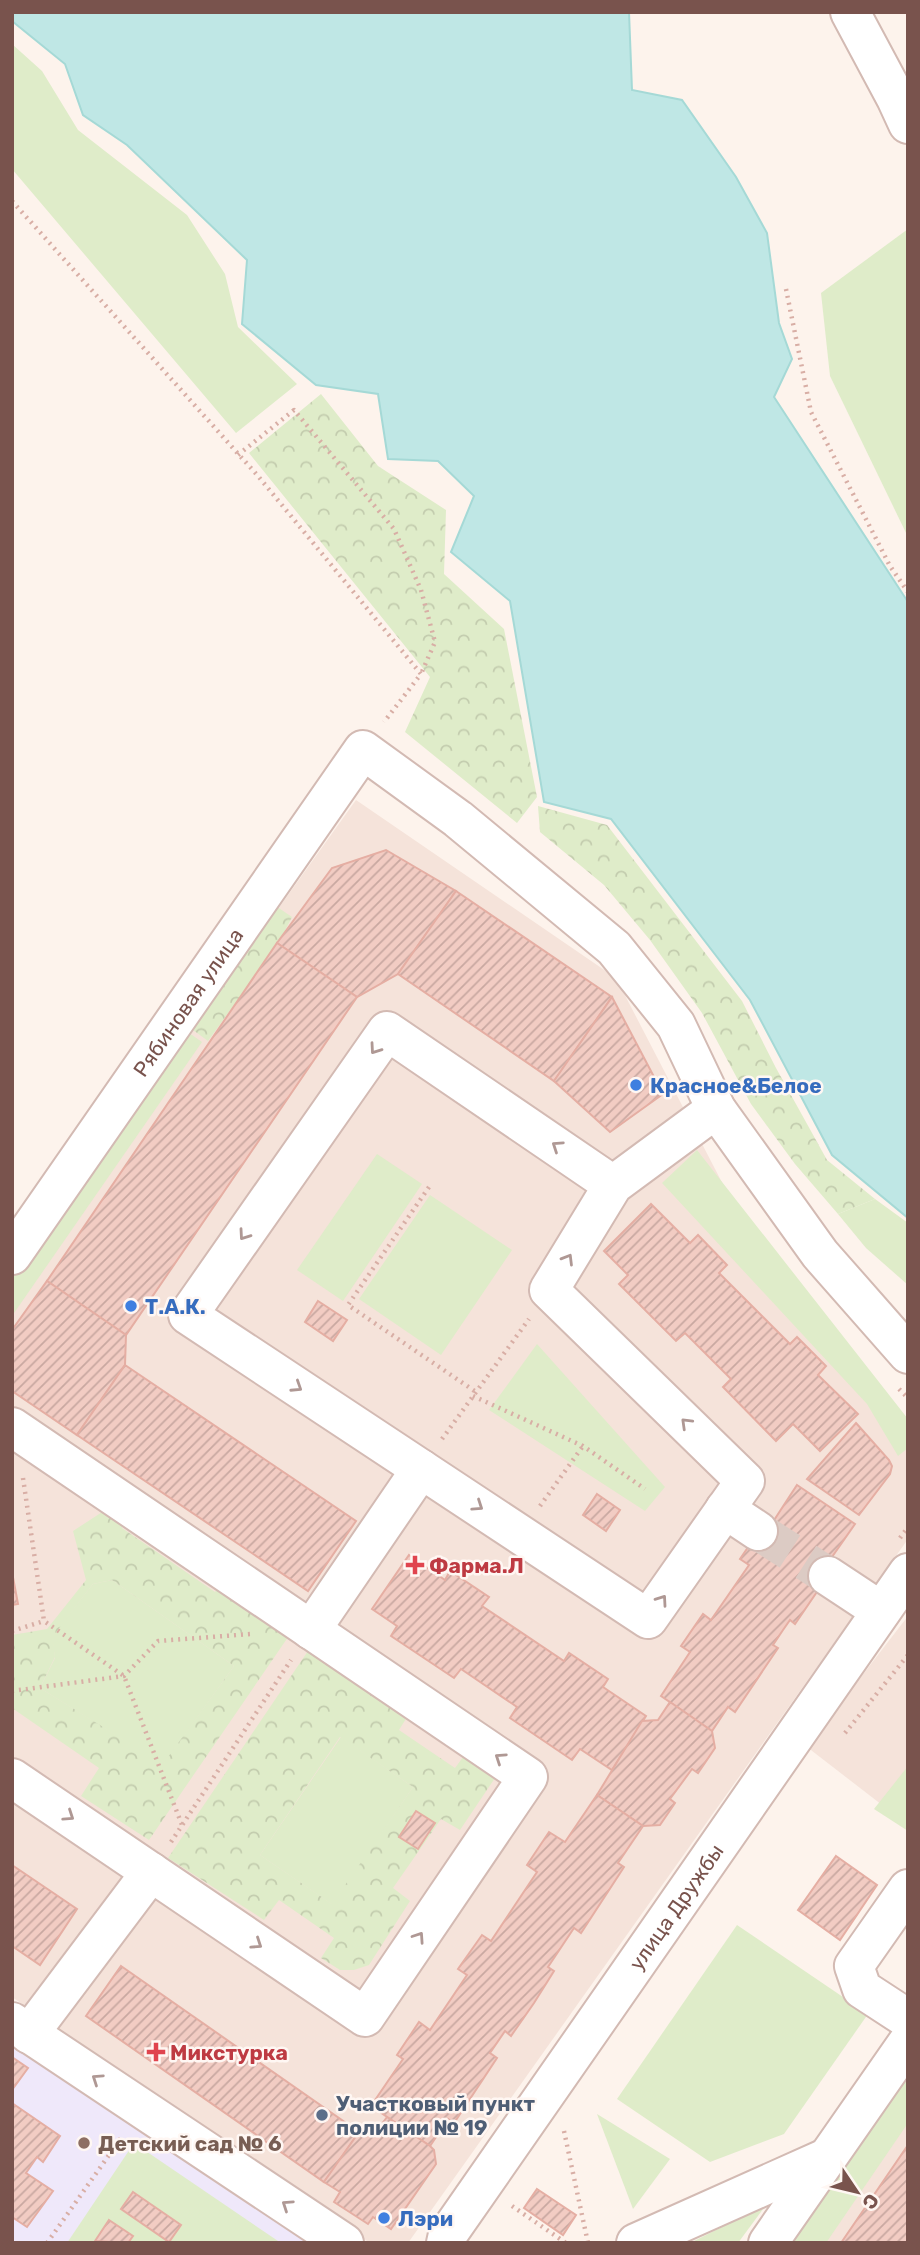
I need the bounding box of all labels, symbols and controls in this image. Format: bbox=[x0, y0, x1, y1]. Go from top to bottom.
street label: Рябиновая улица bbox=[128, 923, 248, 1081]
one-way arrow bbox=[371, 1041, 383, 1054]
place label: Красное&Белое bbox=[650, 1073, 822, 1098]
marker: Красное&Белое bbox=[628, 1077, 644, 1093]
one-way arrow bbox=[552, 1142, 565, 1154]
one-way arrow bbox=[240, 1227, 252, 1240]
one-way arrow bbox=[560, 1253, 573, 1266]
place label: Т.А.К. bbox=[145, 1294, 206, 1319]
marker: Т.А.К. bbox=[123, 1298, 139, 1314]
one-way arrow bbox=[289, 1378, 302, 1391]
one-way arrow bbox=[681, 1419, 694, 1432]
one-way arrow bbox=[470, 1498, 483, 1511]
place label: Фарма.Л bbox=[429, 1553, 524, 1578]
marker: Фарма.Л bbox=[407, 1557, 423, 1573]
one-way arrow bbox=[654, 1595, 666, 1608]
one-way arrow bbox=[495, 1753, 508, 1766]
one-way arrow bbox=[61, 1808, 74, 1820]
street label: улица Дружбы bbox=[623, 1839, 728, 1975]
one-way arrow bbox=[411, 1932, 424, 1945]
one-way arrow bbox=[249, 1936, 262, 1948]
place label: Микстурка bbox=[170, 2040, 288, 2065]
marker: Микстурка bbox=[148, 2044, 164, 2060]
one-way arrow bbox=[92, 2075, 105, 2088]
place label: Участковый пункт полиции № 19 bbox=[336, 2091, 535, 2140]
marker: Участковый пункт полиции № 19 bbox=[314, 2107, 330, 2123]
place label: Детский сад № 6 bbox=[98, 2131, 282, 2156]
marker: Детский сад № 6 bbox=[76, 2135, 92, 2151]
north arrow bbox=[822, 2157, 892, 2227]
text: С bbox=[857, 2189, 884, 2214]
one-way arrow bbox=[282, 2201, 295, 2213]
place label: Лэри bbox=[398, 2206, 453, 2231]
marker: Лэри bbox=[376, 2210, 392, 2226]

